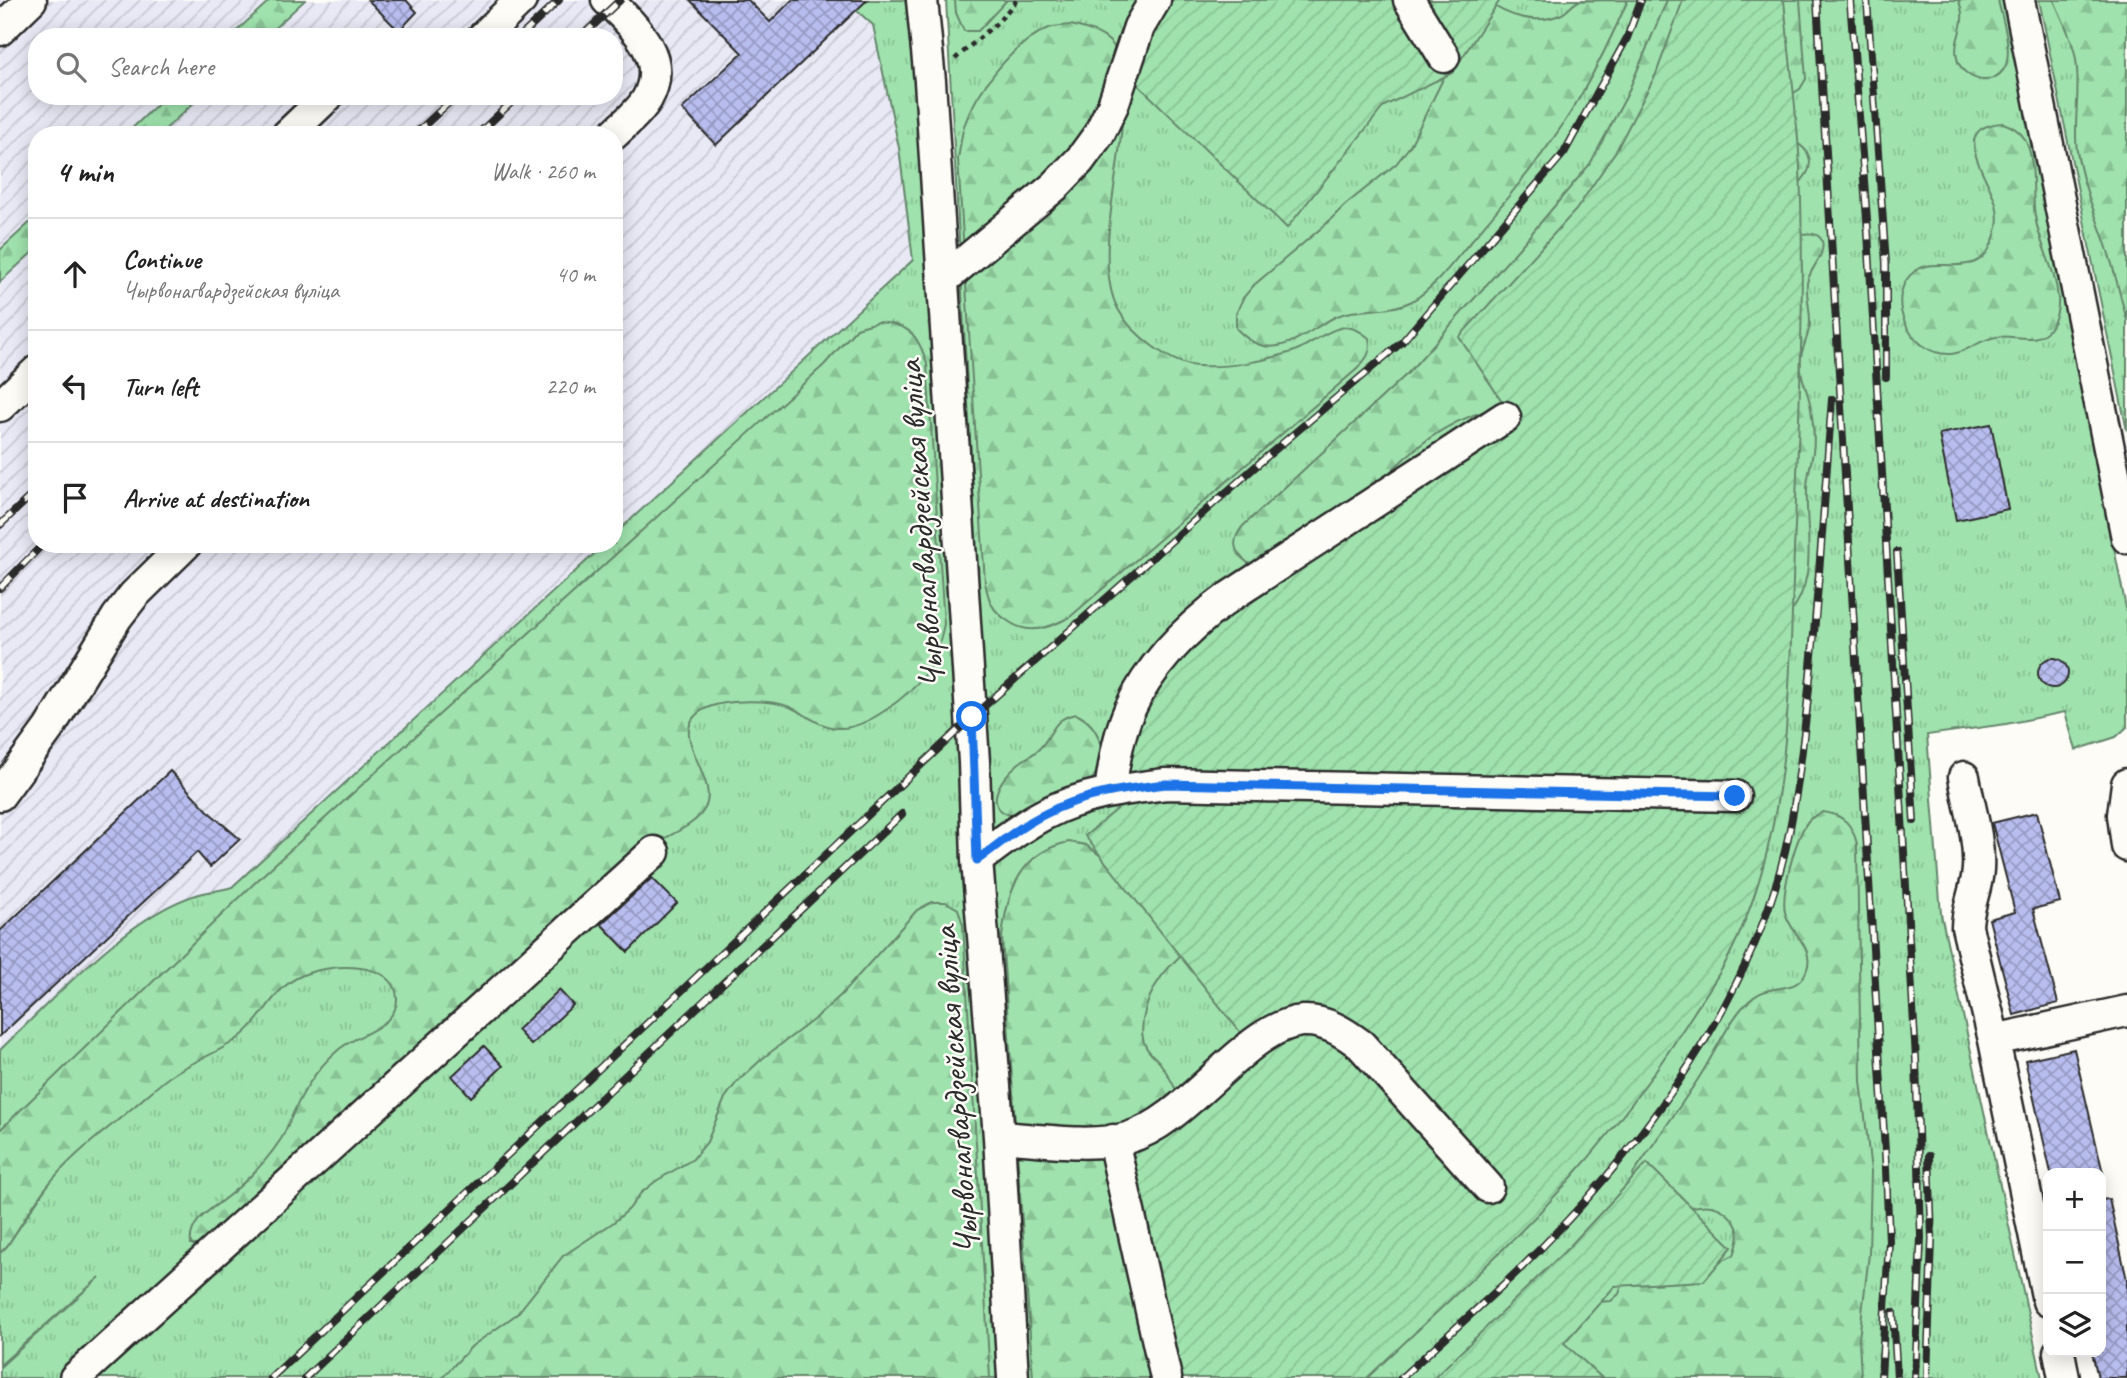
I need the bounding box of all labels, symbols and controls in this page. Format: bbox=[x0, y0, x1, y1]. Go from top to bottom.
search box bbox=[28, 28, 623, 105]
icon: search bbox=[52, 48, 90, 86]
text: Search here bbox=[108, 50, 214, 83]
text: 4 min bbox=[56, 153, 113, 191]
text: Walk · 260 m bbox=[491, 157, 595, 186]
text: Continue bbox=[123, 243, 201, 276]
icon: ahead bbox=[56, 255, 94, 293]
text: 40 m bbox=[556, 260, 595, 289]
text: Чырвонагвардзейская вуліца bbox=[123, 276, 339, 305]
street label: Чырвонагвардзейская вуліца bbox=[886, 356, 954, 690]
icon: left bbox=[56, 367, 94, 405]
text: Turn left bbox=[123, 370, 198, 403]
text: 220 m bbox=[546, 372, 595, 401]
icon: arrive bbox=[56, 479, 94, 517]
text: Arrive at destination bbox=[123, 482, 309, 515]
route start bbox=[956, 701, 987, 732]
route end bbox=[1719, 780, 1750, 811]
street label: Чырвонагвардзейская вуліца bbox=[921, 922, 989, 1256]
map controls bbox=[2043, 1168, 2106, 1357]
button: + bbox=[2043, 1168, 2106, 1231]
button: − bbox=[2043, 1231, 2106, 1294]
button: layers bbox=[2043, 1294, 2106, 1357]

